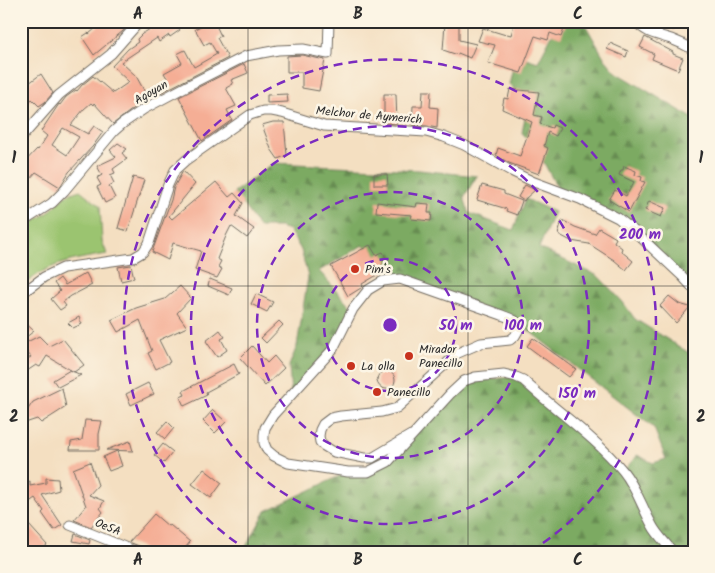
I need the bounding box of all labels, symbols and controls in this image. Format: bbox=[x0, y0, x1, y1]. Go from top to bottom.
text: A bbox=[133, 2, 143, 27]
text: B bbox=[353, 2, 363, 27]
text: C bbox=[573, 2, 583, 27]
street label: Agoyan bbox=[131, 75, 172, 110]
street label: Melchor de Aymerich bbox=[315, 101, 423, 130]
text: 1 bbox=[12, 146, 17, 171]
text: 1 bbox=[699, 146, 704, 171]
text: 200 m bbox=[619, 223, 661, 247]
place label: Pim's bbox=[365, 260, 391, 279]
marker: Pim's bbox=[349, 263, 361, 275]
text: 50 m bbox=[438, 314, 473, 338]
text: 100 m bbox=[504, 314, 542, 338]
centre of rings bbox=[381, 316, 399, 334]
place label: Mirador Panecillo bbox=[419, 340, 462, 373]
marker: Mirador Panecillo bbox=[403, 350, 415, 362]
place label: La olla bbox=[361, 357, 395, 376]
marker: La olla bbox=[345, 360, 357, 372]
text: 150 m bbox=[558, 382, 596, 406]
place label: Panecillo bbox=[387, 383, 430, 402]
marker: Panecillo bbox=[371, 386, 383, 398]
text: 2 bbox=[9, 405, 19, 430]
text: 2 bbox=[696, 405, 706, 430]
street label: Oe5A bbox=[92, 514, 124, 541]
text: A bbox=[133, 548, 143, 573]
text: B bbox=[353, 548, 363, 573]
text: C bbox=[573, 548, 583, 573]

